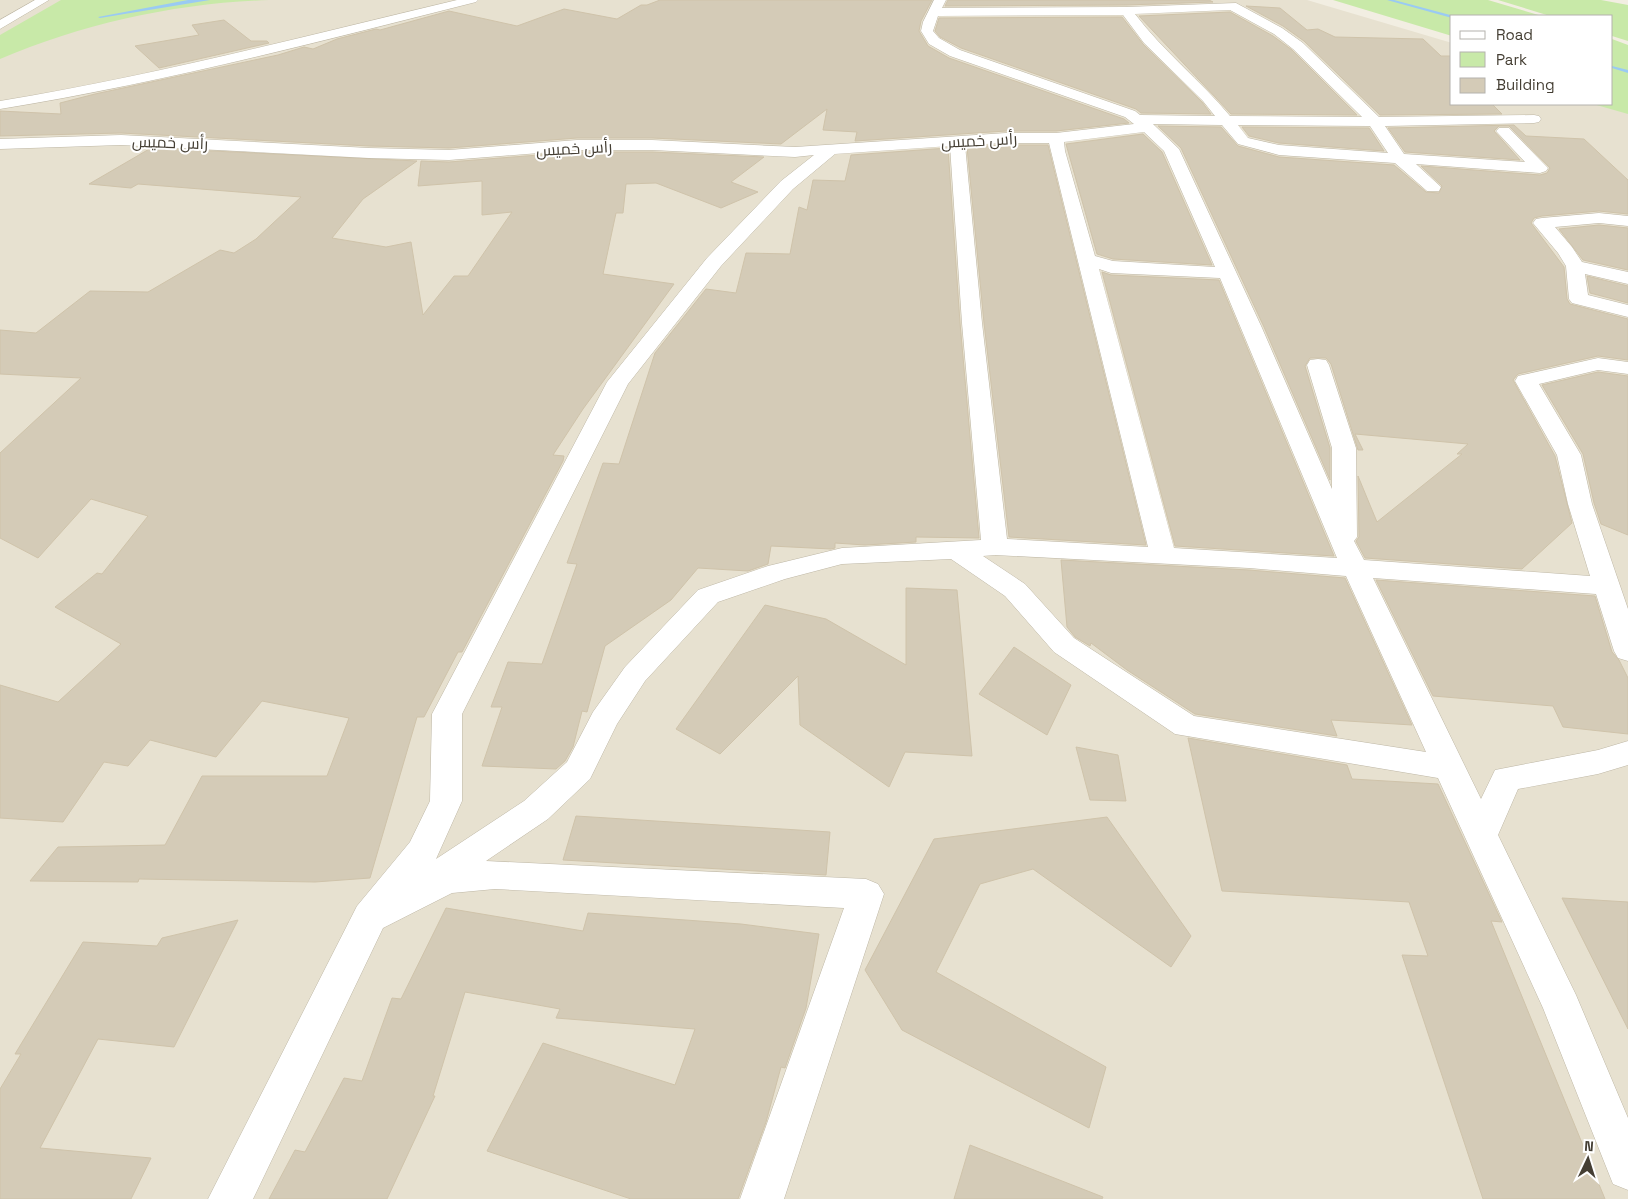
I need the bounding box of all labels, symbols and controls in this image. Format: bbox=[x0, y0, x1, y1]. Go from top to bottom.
legend bbox=[1450, 15, 1613, 105]
text: Road bbox=[1496, 25, 1533, 44]
text: Park bbox=[1496, 50, 1527, 69]
text: Building bbox=[1496, 75, 1555, 94]
street label: رأس خميس bbox=[940, 128, 1018, 153]
street label: رأس خميس bbox=[131, 131, 208, 154]
street label: رأس خميس bbox=[535, 136, 613, 161]
north arrow bbox=[1563, 1134, 1613, 1184]
text: N bbox=[1584, 1137, 1594, 1155]

